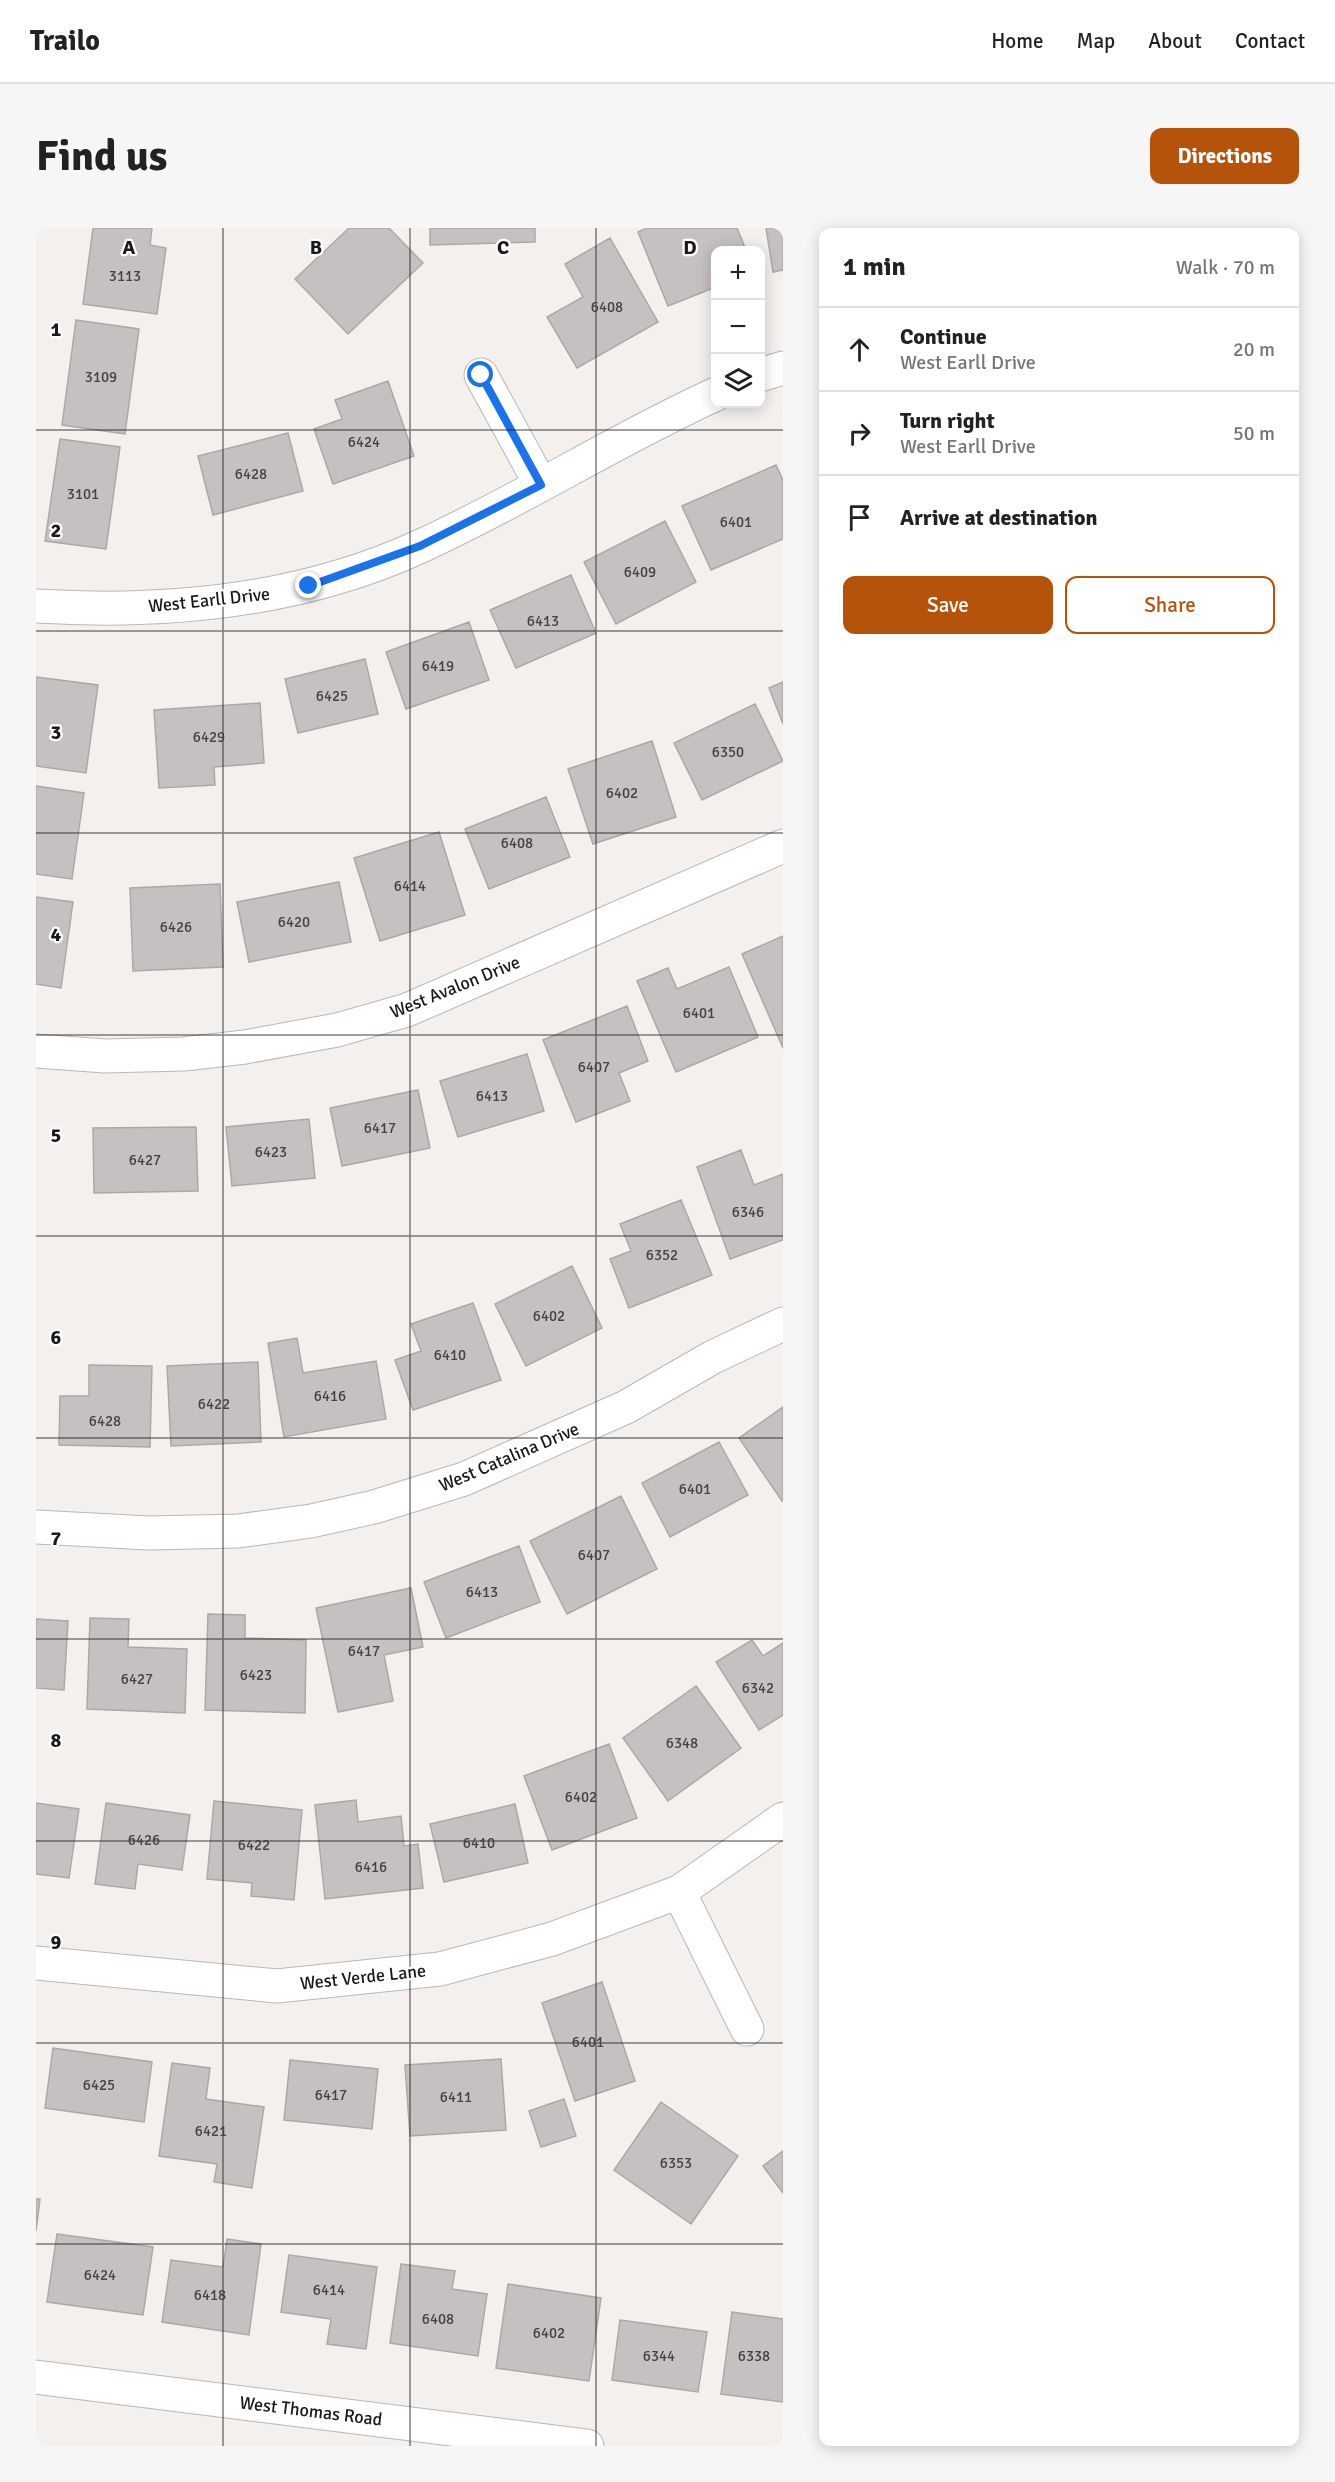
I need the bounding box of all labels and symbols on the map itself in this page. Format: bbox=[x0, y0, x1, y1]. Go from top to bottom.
text: A bbox=[123, 235, 136, 260]
text: B bbox=[310, 235, 322, 260]
text: C bbox=[497, 235, 509, 260]
text: D bbox=[683, 235, 697, 260]
house number: 3113 bbox=[109, 267, 141, 285]
house number: 6408 bbox=[591, 298, 623, 316]
text: 1 bbox=[51, 317, 62, 342]
route start bbox=[467, 361, 493, 387]
house number: 3109 bbox=[85, 368, 117, 386]
house number: 6424 bbox=[348, 433, 380, 451]
house number: 6428 bbox=[235, 465, 267, 483]
house number: 3101 bbox=[67, 485, 99, 503]
house number: 6401 bbox=[720, 513, 752, 531]
text: 2 bbox=[51, 518, 61, 543]
house number: 6409 bbox=[624, 563, 656, 581]
route end bbox=[295, 572, 321, 598]
street label: West Earll Drive bbox=[147, 583, 271, 617]
house number: 6413 bbox=[527, 612, 559, 630]
house number: 6419 bbox=[422, 657, 454, 675]
house number: 6425 bbox=[316, 687, 348, 705]
text: 3 bbox=[51, 720, 61, 745]
house number: 6429 bbox=[193, 728, 225, 746]
house number: 6350 bbox=[712, 743, 744, 761]
house number: 6402 bbox=[606, 784, 638, 802]
house number: 6408 bbox=[501, 834, 533, 852]
house number: 6414 bbox=[394, 877, 426, 895]
house number: 6420 bbox=[278, 913, 310, 931]
house number: 6426 bbox=[160, 918, 192, 936]
text: 4 bbox=[51, 922, 62, 947]
street label: West Avalon Drive bbox=[387, 951, 523, 1023]
house number: 6401 bbox=[683, 1004, 715, 1022]
house number: 6407 bbox=[578, 1058, 610, 1076]
house number: 6413 bbox=[476, 1087, 508, 1105]
house number: 6417 bbox=[364, 1119, 396, 1137]
text: 5 bbox=[51, 1123, 61, 1148]
house number: 6423 bbox=[255, 1143, 287, 1161]
house number: 6427 bbox=[129, 1151, 161, 1169]
house number: 6346 bbox=[732, 1203, 764, 1221]
house number: 6352 bbox=[646, 1246, 678, 1264]
house number: 6402 bbox=[533, 1307, 565, 1325]
text: 6 bbox=[51, 1325, 62, 1350]
house number: 6410 bbox=[434, 1346, 466, 1364]
house number: 6416 bbox=[314, 1387, 346, 1405]
house number: 6422 bbox=[198, 1395, 230, 1413]
house number: 6428 bbox=[89, 1412, 121, 1430]
street label: West Catalina Drive bbox=[436, 1418, 582, 1496]
house number: 6401 bbox=[679, 1480, 711, 1498]
text: 7 bbox=[51, 1526, 62, 1551]
house number: 6407 bbox=[578, 1546, 610, 1564]
house number: 6413 bbox=[466, 1583, 498, 1601]
house number: 6417 bbox=[348, 1642, 380, 1660]
house number: 6423 bbox=[240, 1666, 272, 1684]
house number: 6427 bbox=[121, 1670, 153, 1688]
house number: 6342 bbox=[742, 1679, 774, 1697]
text: 8 bbox=[51, 1728, 62, 1753]
house number: 6348 bbox=[666, 1734, 698, 1752]
house number: 6402 bbox=[565, 1788, 597, 1806]
house number: 6426 bbox=[128, 1831, 160, 1849]
house number: 6410 bbox=[463, 1834, 495, 1852]
house number: 6422 bbox=[238, 1836, 270, 1854]
house number: 6416 bbox=[355, 1858, 387, 1876]
text: 9 bbox=[51, 1930, 62, 1955]
street label: West Verde Lane bbox=[299, 1959, 427, 1995]
house number: 6401 bbox=[572, 2033, 604, 2051]
house number: 6425 bbox=[83, 2076, 115, 2094]
house number: 6417 bbox=[315, 2086, 347, 2104]
house number: 6411 bbox=[440, 2088, 472, 2106]
house number: 6421 bbox=[195, 2122, 227, 2140]
house number: 6353 bbox=[660, 2154, 692, 2172]
house number: 6424 bbox=[84, 2266, 116, 2284]
house number: 6414 bbox=[313, 2281, 345, 2299]
house number: 6418 bbox=[194, 2286, 226, 2304]
house number: 6408 bbox=[422, 2310, 454, 2328]
house number: 6402 bbox=[533, 2324, 565, 2342]
house number: 6344 bbox=[643, 2347, 675, 2365]
house number: 6338 bbox=[738, 2347, 770, 2365]
street label: West Thomas Road bbox=[238, 2391, 384, 2431]

